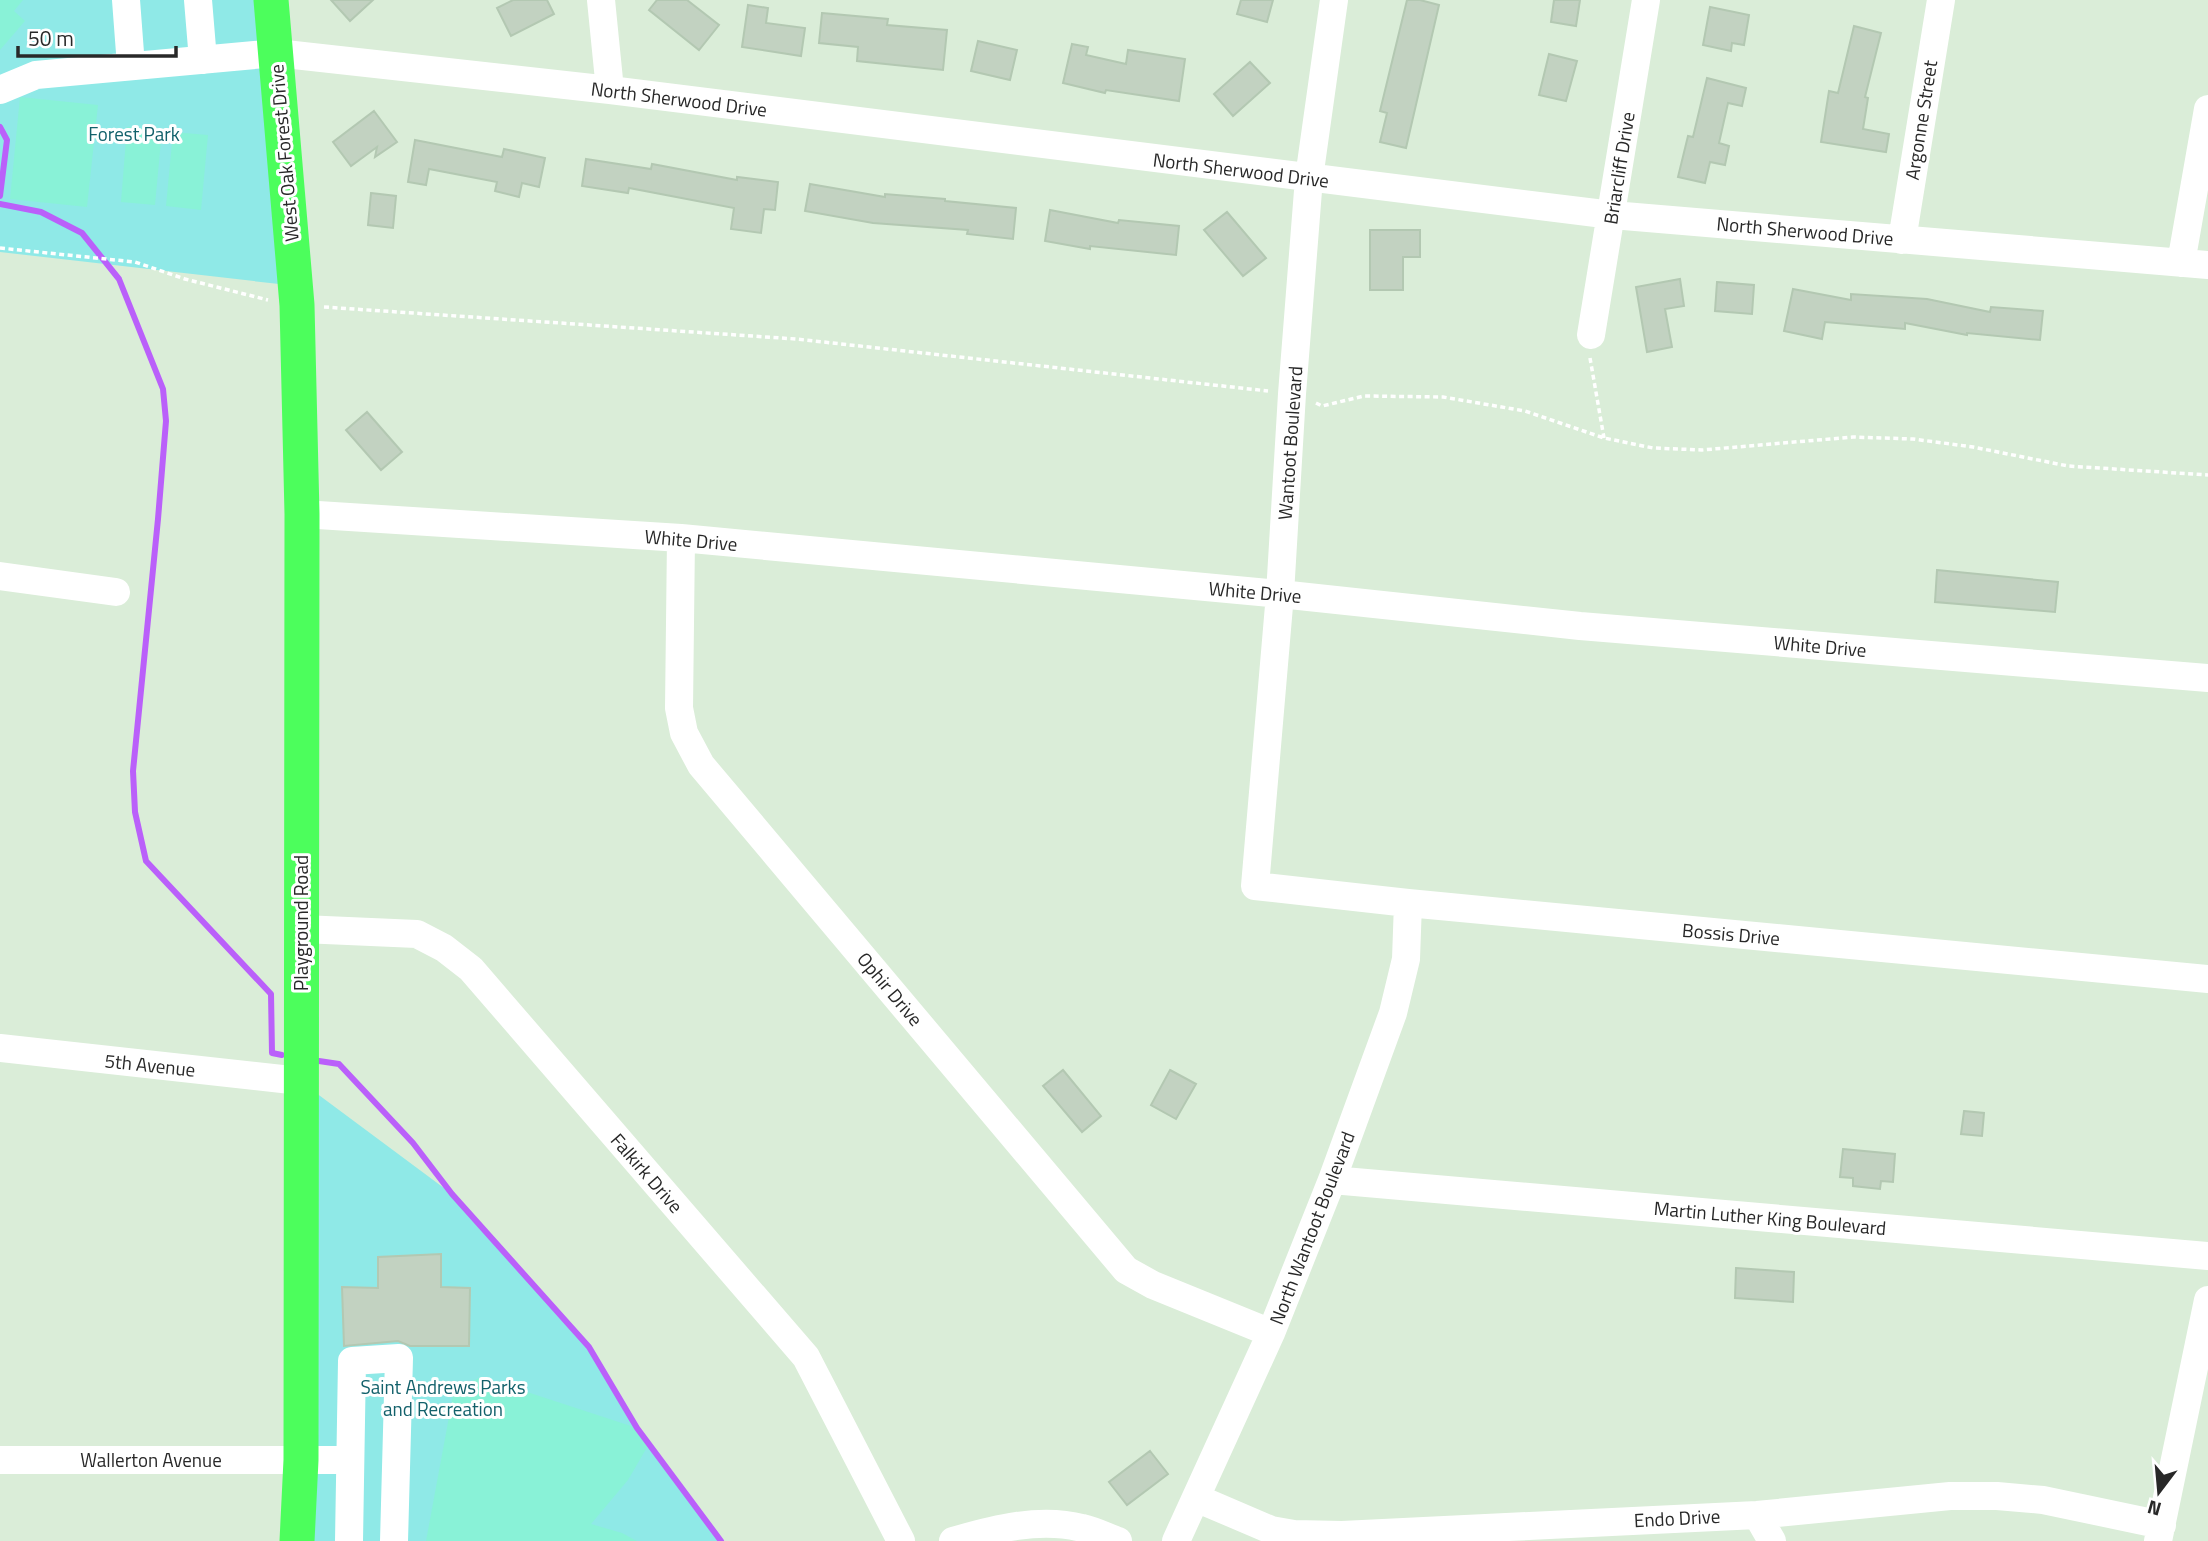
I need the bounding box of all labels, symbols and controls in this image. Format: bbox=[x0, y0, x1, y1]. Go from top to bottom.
scale bar bbox=[18, 14, 175, 58]
text: 50 m bbox=[28, 22, 74, 54]
street label: Argonne Street bbox=[1897, 58, 1944, 182]
street label: West Oak Forest Drive bbox=[261, 63, 306, 243]
street label: North Sherwood Drive bbox=[589, 73, 769, 124]
street label: Briarcliff Drive bbox=[1595, 110, 1642, 226]
park label: Forest Park bbox=[88, 119, 180, 148]
street label: North Sherwood Drive bbox=[1151, 144, 1331, 195]
street label: North Sherwood Drive bbox=[1715, 208, 1895, 253]
street label: Wantoot Boulevard bbox=[1270, 365, 1309, 521]
street label: White Drive bbox=[643, 521, 739, 558]
street label: White Drive bbox=[1207, 573, 1303, 610]
street label: White Drive bbox=[1772, 627, 1868, 664]
street label: Playground Road bbox=[286, 855, 315, 991]
street label: Bossis Drive bbox=[1681, 915, 1781, 952]
street label: Ophir Drive bbox=[851, 945, 930, 1032]
street label: 5th Avenue bbox=[103, 1045, 197, 1084]
street label: Falkirk Drive bbox=[604, 1126, 690, 1219]
street label: North Wantoot Boulevard bbox=[1261, 1127, 1362, 1329]
street label: Martin Luther King Boulevard bbox=[1653, 1193, 1887, 1242]
park label: Saint Andrews Parks and Recreation bbox=[360, 1372, 526, 1423]
street label: Wallerton Avenue bbox=[80, 1445, 222, 1474]
north arrow bbox=[2124, 1457, 2194, 1527]
text: N bbox=[2144, 1493, 2165, 1525]
street label: Endo Drive bbox=[1633, 1501, 1721, 1534]

